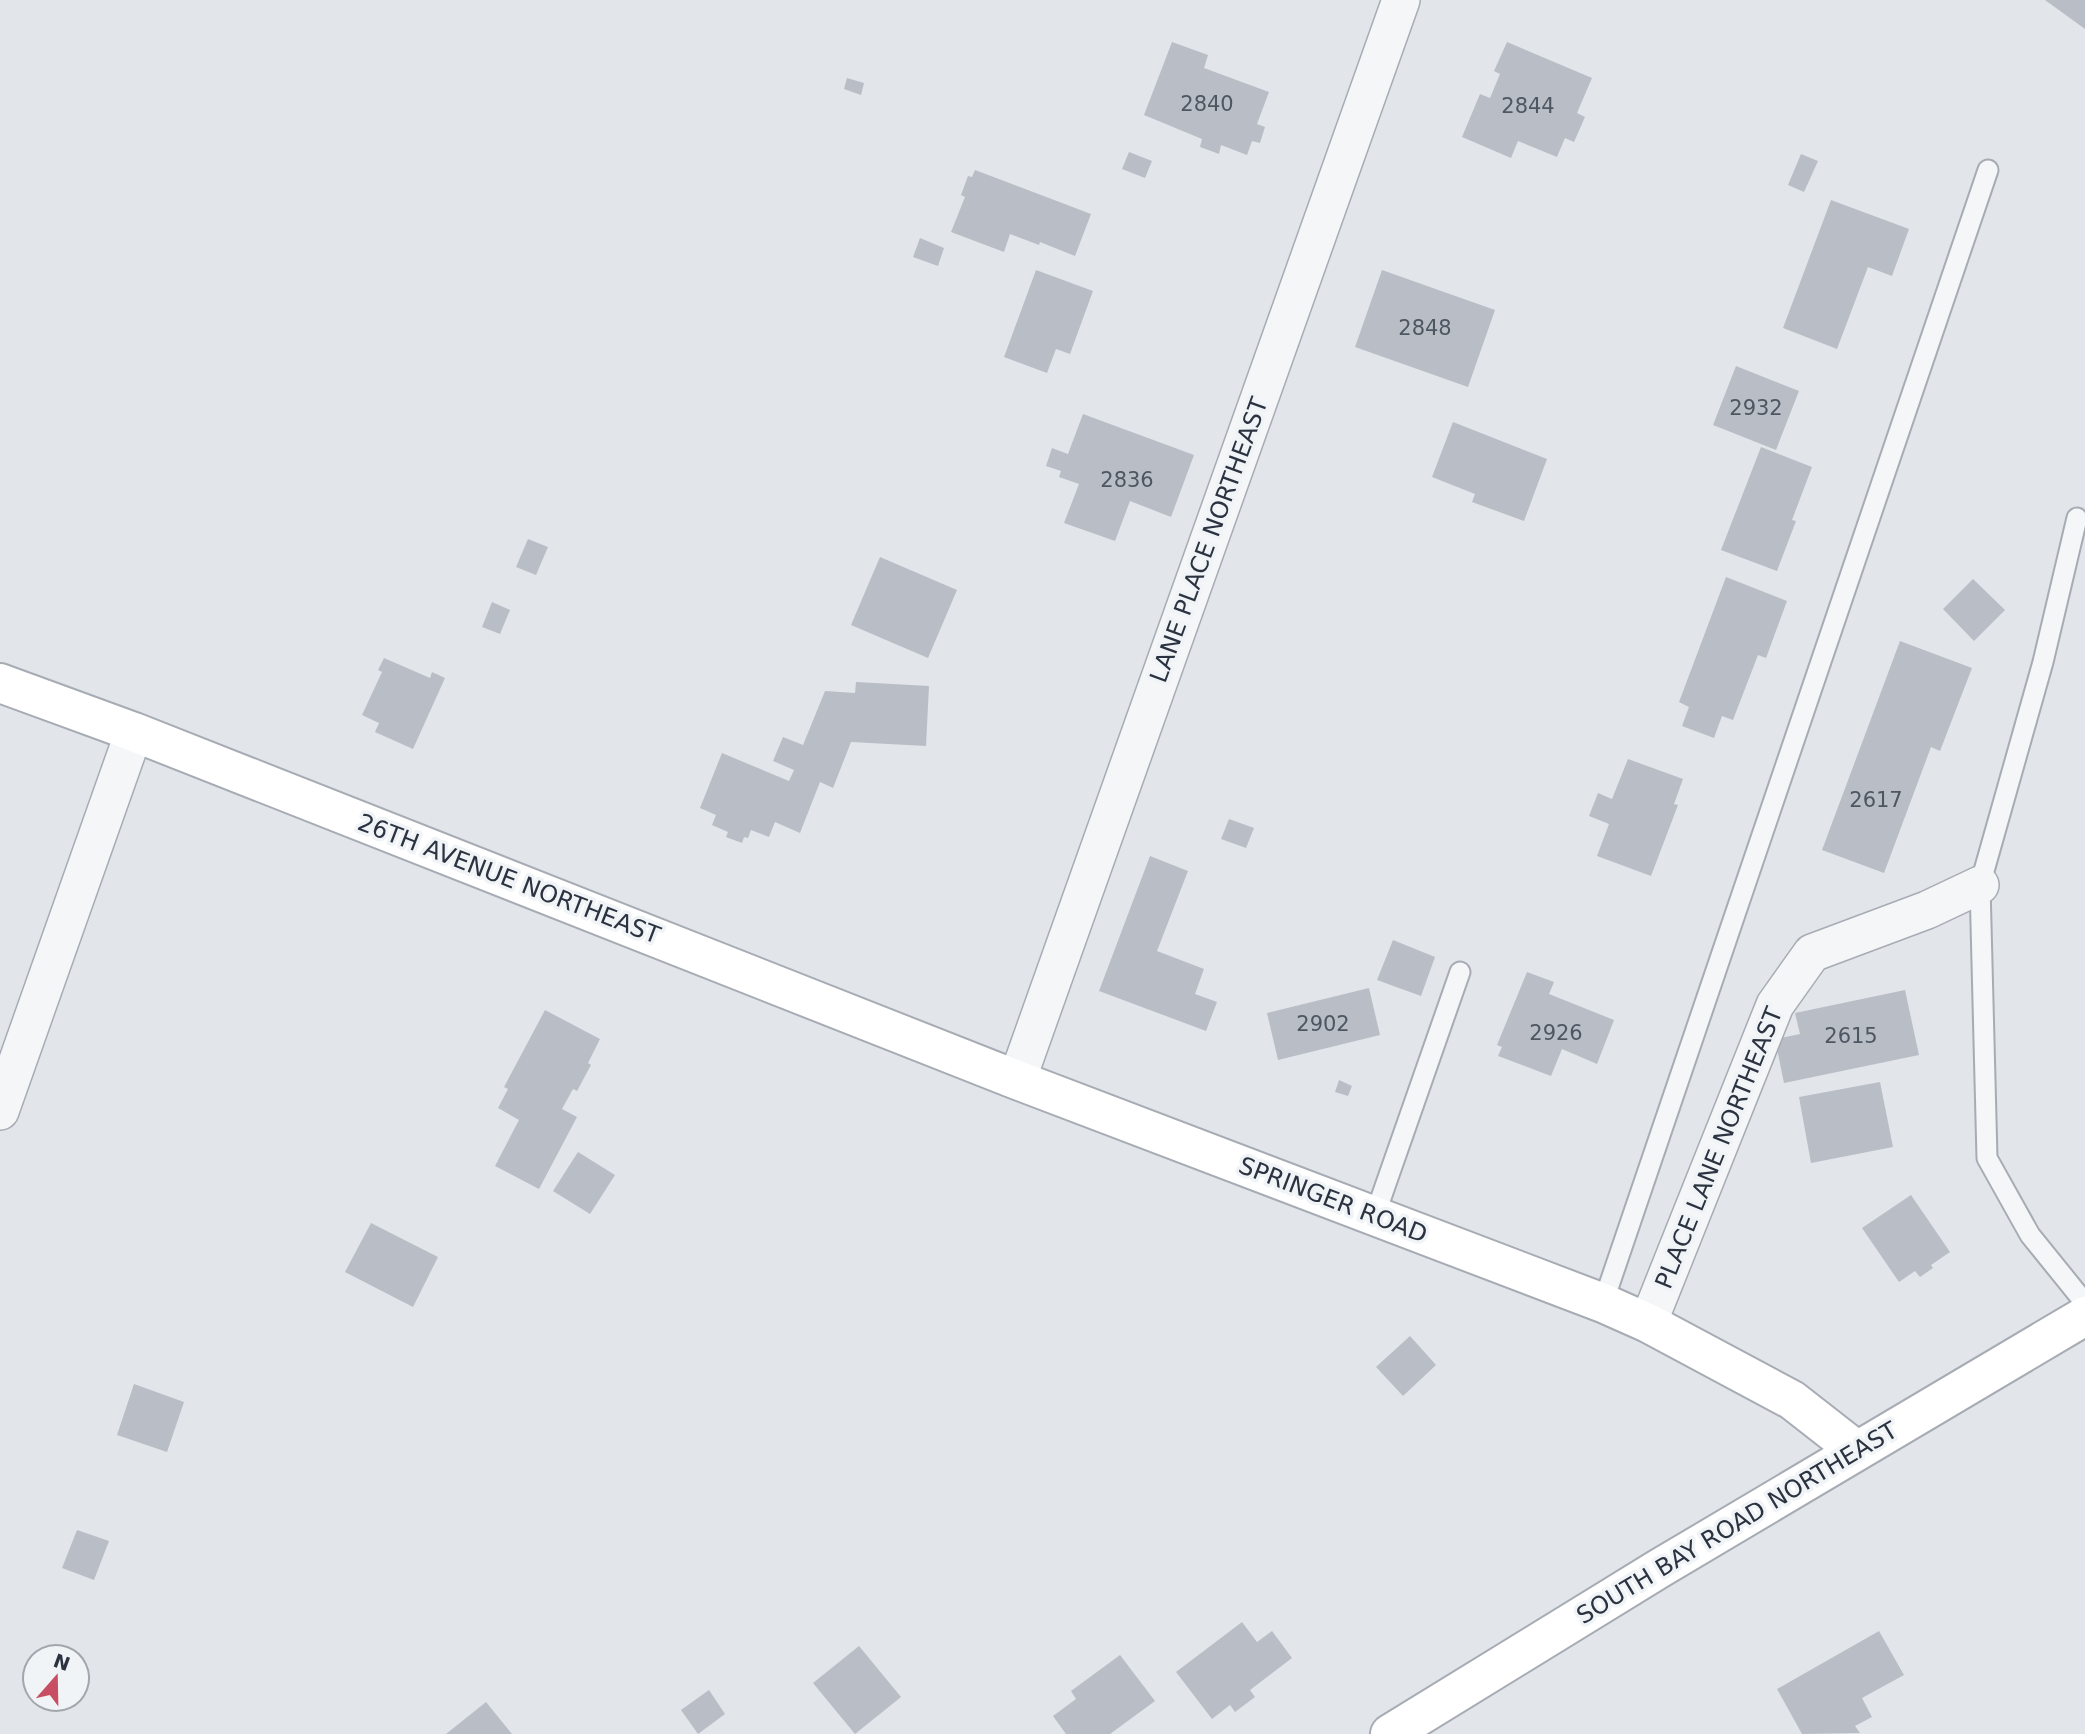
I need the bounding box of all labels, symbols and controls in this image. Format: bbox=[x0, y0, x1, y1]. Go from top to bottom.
house number: 2840 bbox=[1180, 92, 1234, 116]
house number: 2844 bbox=[1501, 94, 1555, 118]
house number: 2848 bbox=[1398, 316, 1452, 340]
street label: LANE PLACE NORTHEAST bbox=[1144, 393, 1274, 686]
house number: 2932 bbox=[1729, 396, 1783, 420]
house number: 2836 bbox=[1100, 468, 1154, 492]
house number: 2617 bbox=[1849, 788, 1903, 812]
street label: 26TH AVENUE NORTHEAST bbox=[354, 808, 664, 950]
street label: PLACE LANE NORTHEAST bbox=[1650, 1003, 1788, 1293]
house number: 2902 bbox=[1296, 1012, 1350, 1036]
house number: 2926 bbox=[1529, 1021, 1583, 1045]
house number: 2615 bbox=[1824, 1024, 1878, 1048]
street label: SPRINGER ROAD bbox=[1235, 1151, 1431, 1249]
street label: SOUTH BAY ROAD NORTHEAST bbox=[1572, 1416, 1903, 1630]
north arrow bbox=[21, 1643, 91, 1713]
text: N bbox=[51, 1649, 73, 1675]

